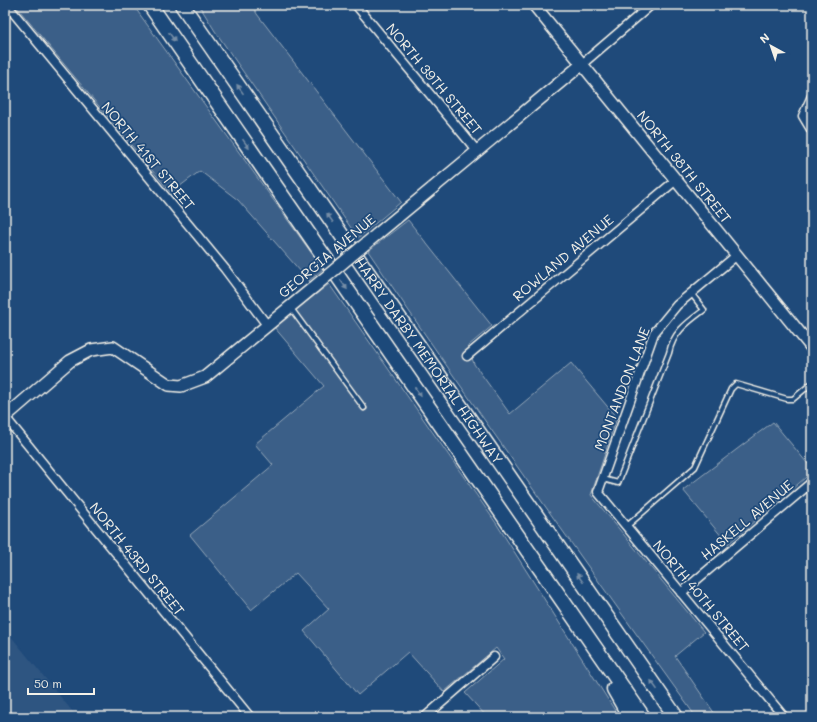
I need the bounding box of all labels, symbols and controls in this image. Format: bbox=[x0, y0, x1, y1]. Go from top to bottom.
street label: NORTH 39TH STREET bbox=[382, 19, 487, 139]
north arrow bbox=[751, 26, 791, 66]
text: N bbox=[756, 30, 772, 46]
one-way arrow bbox=[168, 32, 176, 42]
one-way arrow bbox=[236, 83, 244, 94]
street label: NORTH 41ST STREET bbox=[97, 98, 199, 214]
street label: NORTH 38TH STREET bbox=[633, 106, 736, 227]
one-way arrow bbox=[242, 139, 250, 149]
street label: GEORGIA AVENUE bbox=[274, 209, 379, 302]
street label: ROWLAND AVENUE bbox=[508, 210, 617, 305]
one-way arrow bbox=[326, 213, 334, 224]
street label: HARRY DARBY MEMORIAL HIGHWAY bbox=[351, 253, 508, 468]
one-way arrow bbox=[340, 280, 348, 291]
street label: MONTANDON LANE bbox=[589, 324, 654, 454]
one-way arrow bbox=[414, 387, 422, 397]
street label: HASKELL AVENUE bbox=[696, 475, 797, 564]
street label: NORTH 43RD STREET bbox=[86, 498, 189, 619]
street label: NORTH 40TH STREET bbox=[649, 536, 754, 656]
one-way arrow bbox=[576, 573, 584, 583]
scale bar bbox=[28, 670, 94, 696]
text: 50 m bbox=[34, 675, 62, 691]
one-way arrow bbox=[650, 680, 658, 690]

